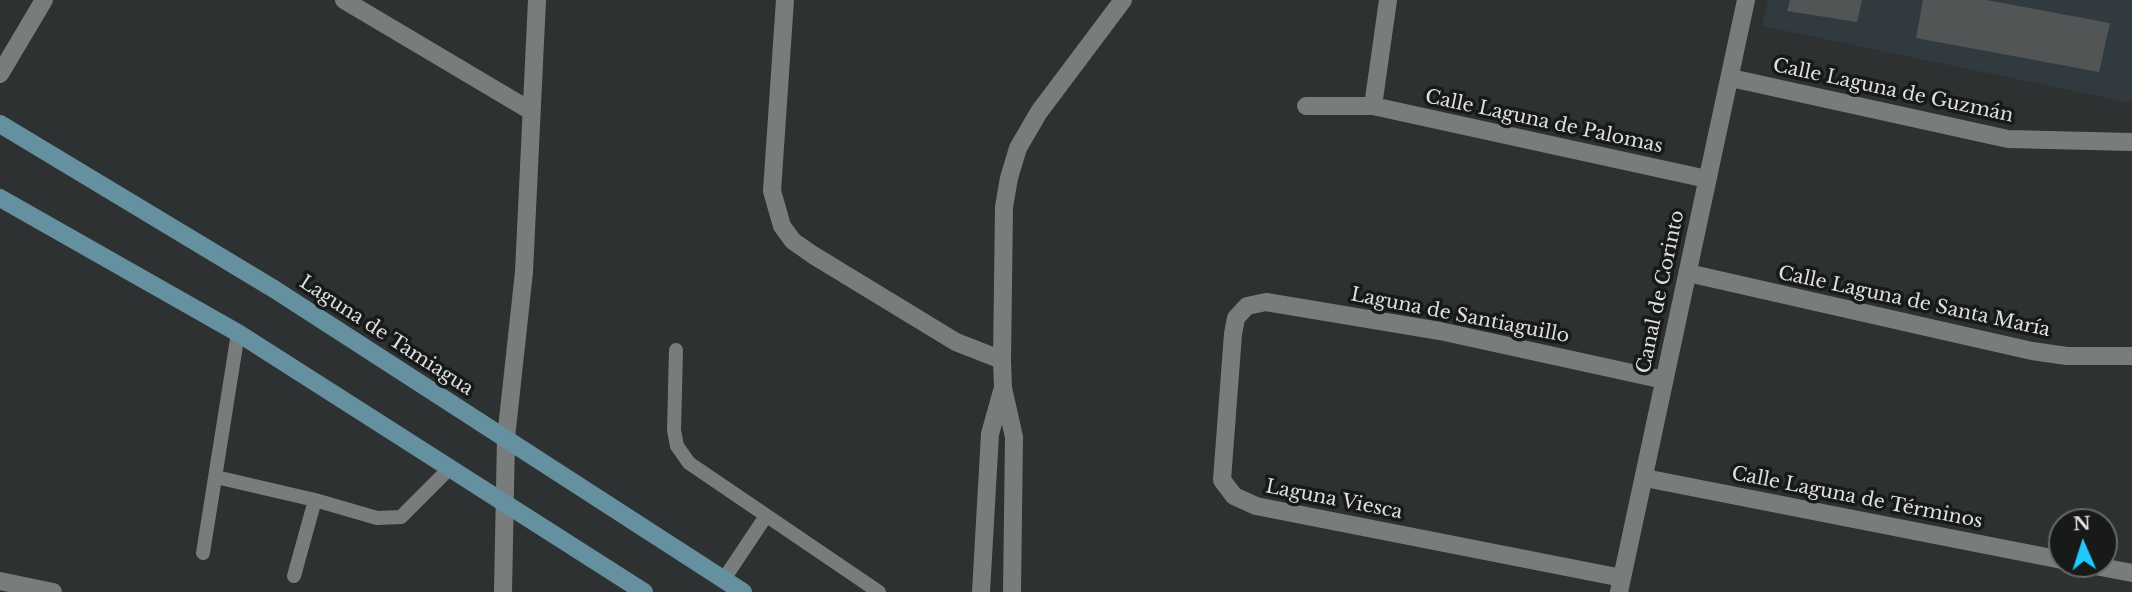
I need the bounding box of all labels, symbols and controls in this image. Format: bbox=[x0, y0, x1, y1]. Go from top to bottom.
street label: Calle Laguna de Guzmán bbox=[1771, 54, 2015, 128]
street label: Calle Laguna de Palomas bbox=[1423, 86, 1665, 158]
street label: Canal de Corinto bbox=[1633, 208, 1689, 376]
street label: Calle Laguna de Santa María bbox=[1776, 262, 2052, 342]
street label: Laguna de Tamiagua bbox=[295, 271, 477, 401]
street label: Laguna de Santiaguillo bbox=[1349, 284, 1571, 348]
street label: Calle Laguna de Términos bbox=[1730, 462, 1984, 534]
street label: Laguna Viesca bbox=[1264, 476, 1404, 524]
north arrow bbox=[2048, 508, 2118, 578]
text: N bbox=[2072, 512, 2092, 535]

